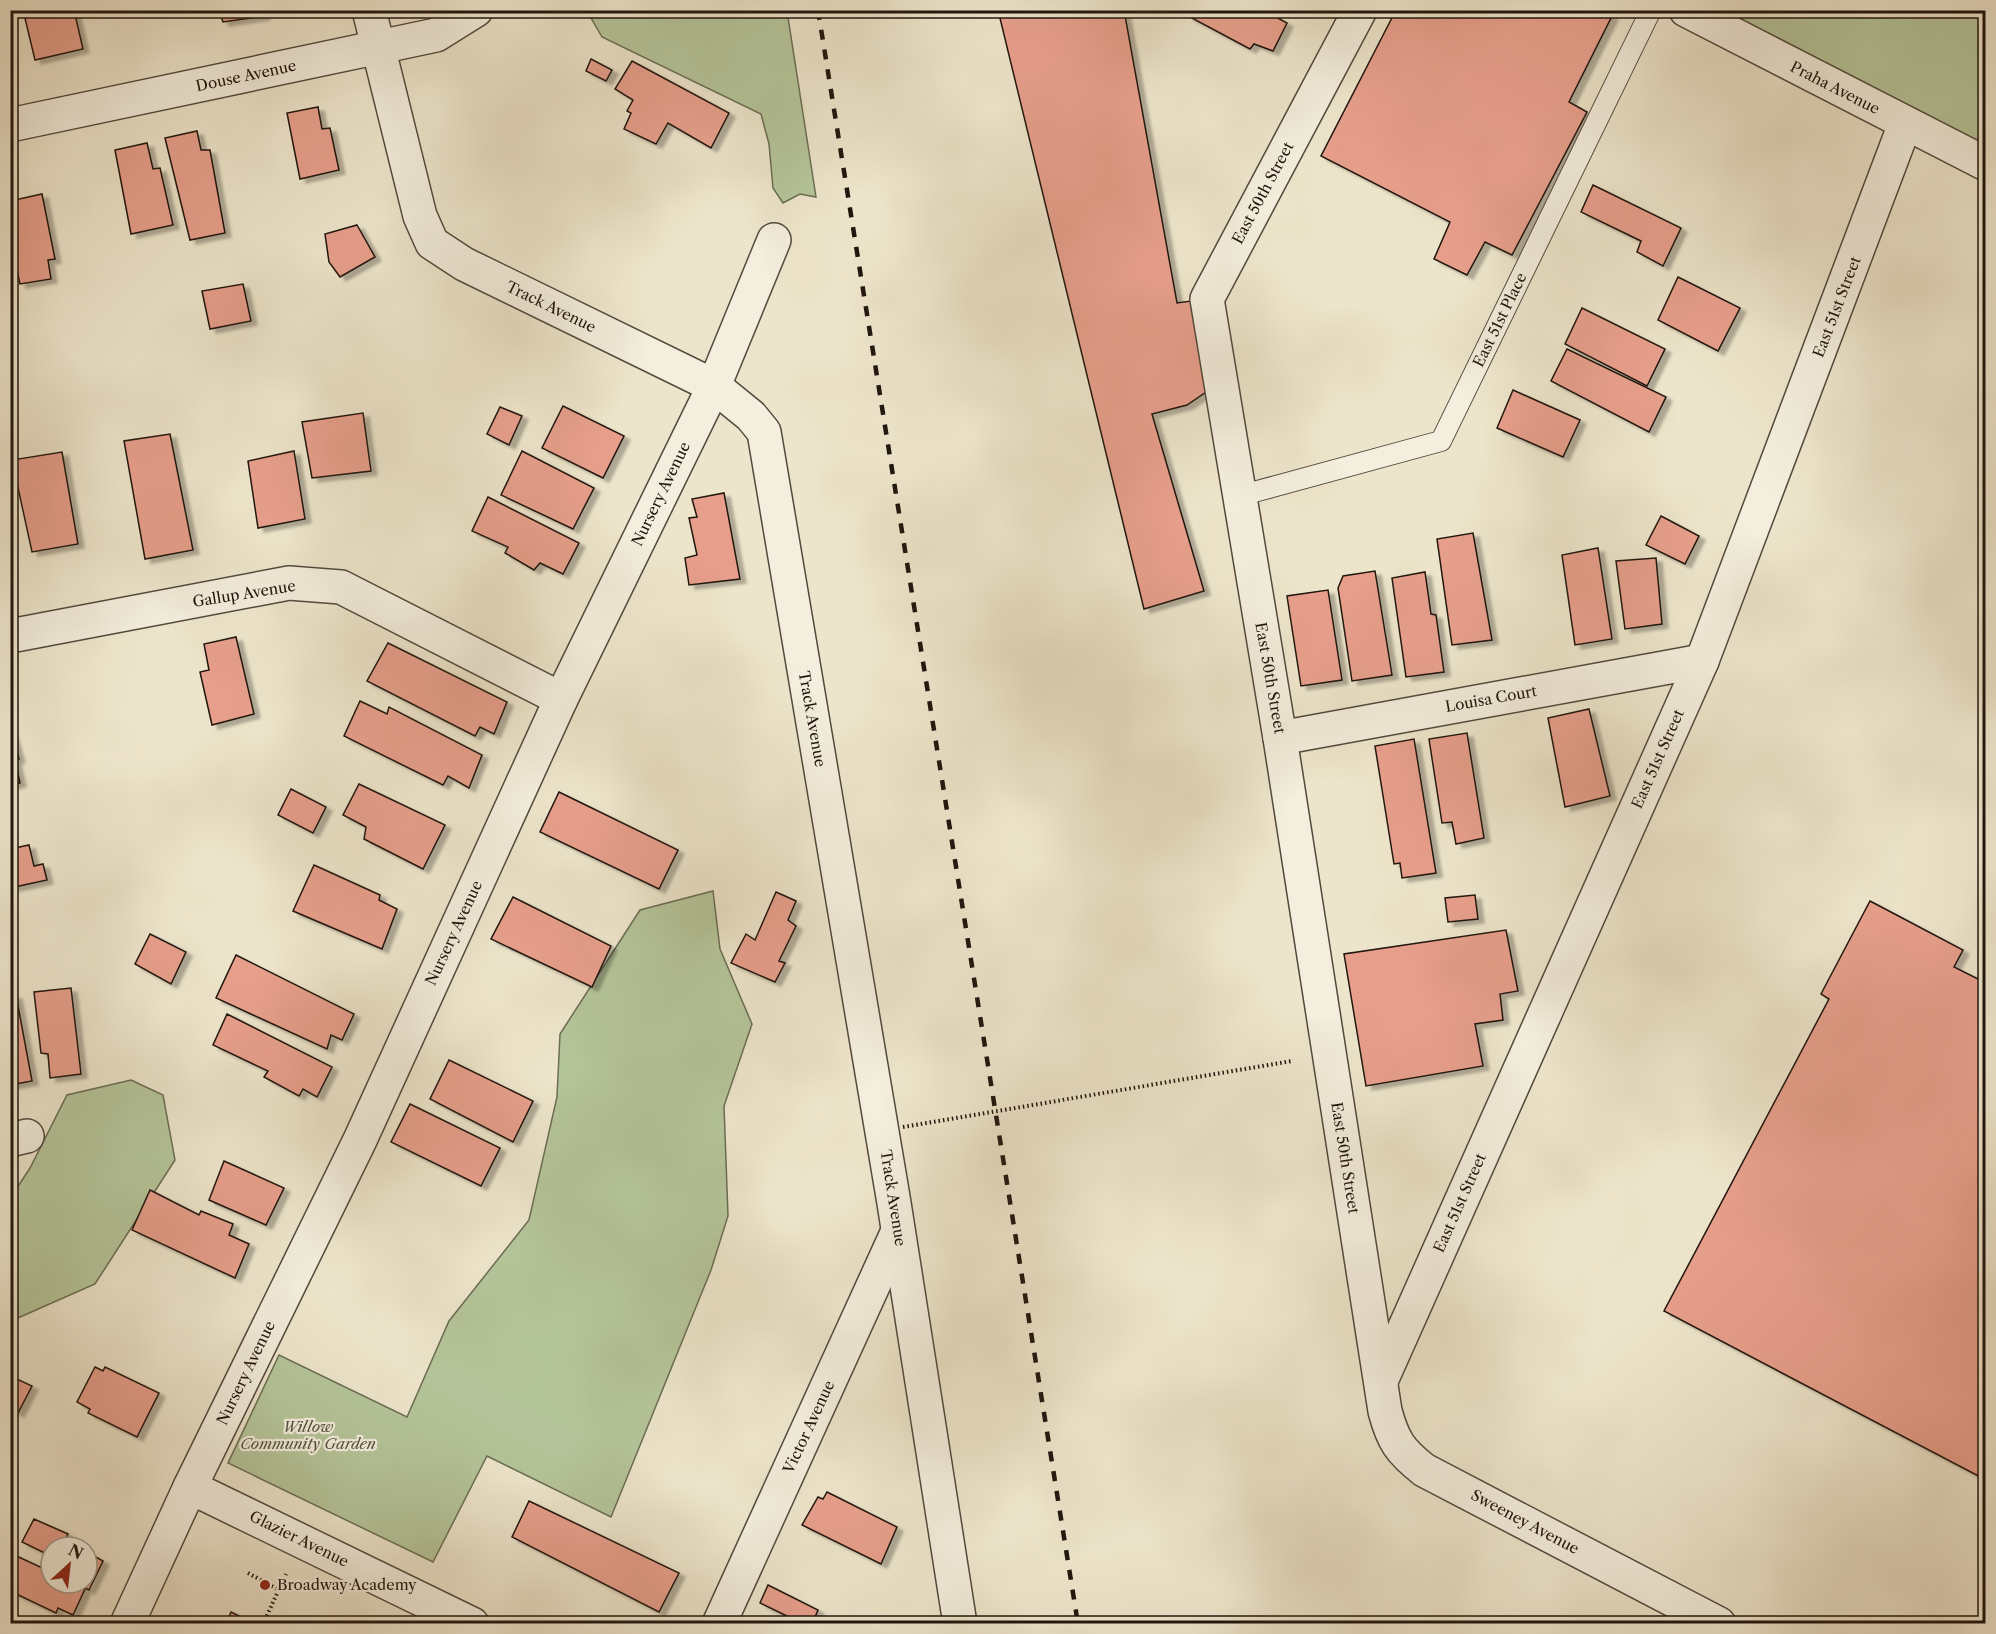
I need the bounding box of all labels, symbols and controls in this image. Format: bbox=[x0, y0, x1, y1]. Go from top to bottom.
street label: Douse Avenue bbox=[194, 56, 298, 95]
street label: Praha Avenue bbox=[1787, 57, 1883, 118]
street label: East 50th Street bbox=[1228, 138, 1298, 247]
street label: East 51st Street bbox=[1809, 253, 1865, 360]
street label: East 51st Place bbox=[1468, 269, 1531, 370]
street label: Track Avenue bbox=[503, 277, 599, 336]
street label: Nursery Avenue bbox=[627, 439, 694, 549]
street label: Gallup Avenue bbox=[191, 576, 297, 611]
street label: East 50th Street bbox=[1251, 621, 1290, 736]
street label: Track Avenue bbox=[795, 669, 830, 769]
street label: Louisa Court bbox=[1444, 681, 1539, 716]
street label: East 51st Street bbox=[1627, 706, 1688, 811]
street label: Nursery Avenue bbox=[421, 877, 486, 988]
street label: East 50th Street bbox=[1327, 1101, 1364, 1216]
street label: Track Avenue bbox=[876, 1148, 910, 1248]
street label: East 51st Street bbox=[1429, 1150, 1490, 1255]
street label: Nursery Avenue bbox=[212, 1318, 279, 1428]
street label: Victor Avenue bbox=[778, 1377, 838, 1477]
park label: Willow Community Garden bbox=[240, 1417, 376, 1453]
street label: Sweeney Avenue bbox=[1468, 1485, 1583, 1558]
street label: Glazier Avenue bbox=[247, 1506, 352, 1571]
north arrow bbox=[39, 1535, 99, 1595]
text: N bbox=[65, 1540, 87, 1564]
place label: Broadway Academy bbox=[277, 1575, 417, 1594]
marker: Broadway Academy bbox=[258, 1578, 272, 1592]

